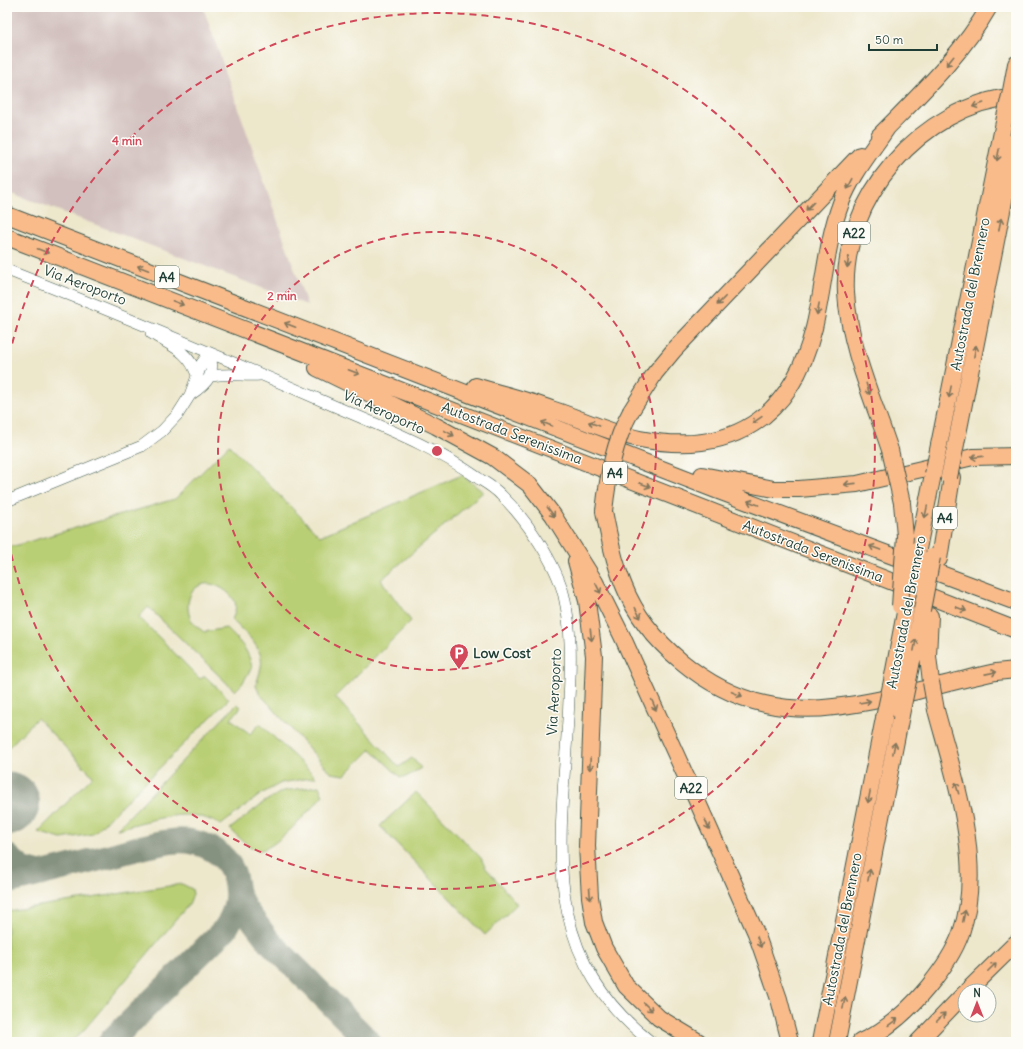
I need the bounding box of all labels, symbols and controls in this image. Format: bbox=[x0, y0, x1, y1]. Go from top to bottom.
scale bar bbox=[869, 26, 937, 52]
text: 50 m bbox=[875, 32, 904, 47]
one-way arrow bbox=[945, 56, 954, 66]
one-way arrow bbox=[973, 102, 985, 110]
text: 4 min bbox=[112, 133, 142, 148]
one-way arrow bbox=[993, 148, 1001, 161]
one-way arrow bbox=[846, 178, 853, 190]
one-way arrow bbox=[806, 201, 815, 211]
street label: Autostrada del Brennero bbox=[946, 216, 994, 372]
one-way arrow bbox=[996, 218, 1004, 231]
road number: A22 bbox=[838, 222, 870, 244]
one-way arrow bbox=[37, 248, 49, 255]
one-way arrow bbox=[844, 255, 852, 268]
street label: Via Aeroporto bbox=[41, 261, 129, 309]
one-way arrow bbox=[137, 263, 149, 271]
road number: A4 bbox=[155, 266, 179, 288]
text: 2 min bbox=[267, 288, 297, 303]
one-way arrow bbox=[716, 296, 726, 306]
one-way arrow bbox=[171, 300, 183, 308]
one-way arrow bbox=[814, 303, 822, 316]
one-way arrow bbox=[285, 320, 297, 328]
one-way arrow bbox=[971, 345, 979, 358]
one-way arrow bbox=[348, 368, 360, 376]
one-way arrow bbox=[865, 382, 872, 395]
one-way arrow bbox=[946, 385, 954, 398]
street label: Via Aeroporto bbox=[340, 386, 428, 438]
street label: Autostrada Serenissima bbox=[439, 398, 585, 468]
one-way arrow bbox=[752, 416, 763, 424]
one-way arrow bbox=[541, 420, 553, 428]
one-way arrow bbox=[587, 420, 600, 427]
one-way arrow bbox=[443, 430, 455, 437]
centre of rings bbox=[430, 444, 444, 458]
one-way arrow bbox=[971, 453, 984, 461]
road number: A4 bbox=[603, 462, 627, 484]
one-way arrow bbox=[844, 480, 857, 488]
one-way arrow bbox=[638, 482, 650, 490]
one-way arrow bbox=[747, 499, 759, 507]
one-way arrow bbox=[921, 505, 929, 518]
one-way arrow bbox=[546, 506, 555, 517]
road number: A4 bbox=[933, 507, 957, 529]
street label: Autostrada Serenissima bbox=[740, 516, 886, 586]
street label: Autostrada del Brennero bbox=[882, 534, 930, 690]
one-way arrow bbox=[869, 544, 881, 552]
one-way arrow bbox=[594, 581, 602, 593]
one-way arrow bbox=[955, 605, 967, 613]
one-way arrow bbox=[635, 607, 643, 619]
one-way arrow bbox=[587, 628, 595, 641]
one-way arrow bbox=[911, 639, 919, 652]
parking icon: Low Cost bbox=[448, 642, 470, 670]
place label: Low Cost bbox=[473, 644, 531, 662]
street label: Via Aeroporto bbox=[543, 648, 565, 736]
one-way arrow bbox=[984, 669, 997, 677]
one-way arrow bbox=[731, 691, 743, 699]
one-way arrow bbox=[858, 698, 871, 706]
one-way arrow bbox=[650, 699, 658, 711]
one-way arrow bbox=[891, 742, 899, 755]
one-way arrow bbox=[587, 757, 594, 770]
road number: A22 bbox=[675, 777, 707, 799]
one-way arrow bbox=[953, 782, 960, 795]
one-way arrow bbox=[864, 790, 872, 803]
one-way arrow bbox=[704, 817, 711, 829]
street label: Autostrada del Brennero bbox=[818, 851, 866, 1007]
one-way arrow bbox=[866, 869, 874, 882]
one-way arrow bbox=[587, 887, 594, 900]
one-way arrow bbox=[961, 910, 969, 923]
one-way arrow bbox=[756, 936, 764, 948]
one-way arrow bbox=[987, 962, 996, 972]
north arrow bbox=[957, 983, 997, 1023]
text: N bbox=[973, 986, 981, 1000]
one-way arrow bbox=[841, 997, 849, 1010]
one-way arrow bbox=[643, 1002, 653, 1012]
one-way arrow bbox=[936, 1012, 946, 1022]
one-way arrow bbox=[888, 1018, 899, 1026]

